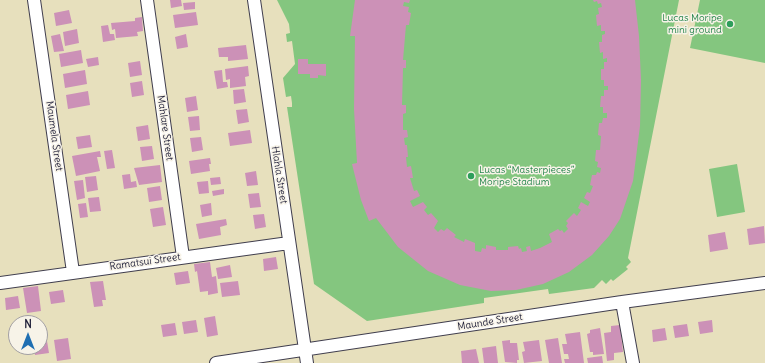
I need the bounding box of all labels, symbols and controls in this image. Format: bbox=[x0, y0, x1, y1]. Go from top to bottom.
place label: Lucas Moripe mini ground bbox=[662, 12, 722, 36]
marker: Lucas Moripe mini ground bbox=[725, 19, 735, 29]
street label: Mahlare Street bbox=[154, 95, 176, 161]
street label: Maumela Street bbox=[43, 100, 65, 172]
street label: Hlahla Street bbox=[269, 145, 289, 205]
place label: Lucas “Masterpieces” Moripe Stadium bbox=[479, 164, 575, 188]
marker: Lucas “Masterpieces” Moripe Stadium bbox=[466, 171, 476, 181]
street label: Ramatsui Street bbox=[109, 251, 181, 273]
street label: Maunde Street bbox=[457, 311, 523, 333]
north arrow bbox=[8, 315, 48, 355]
text: N bbox=[24, 317, 32, 331]

